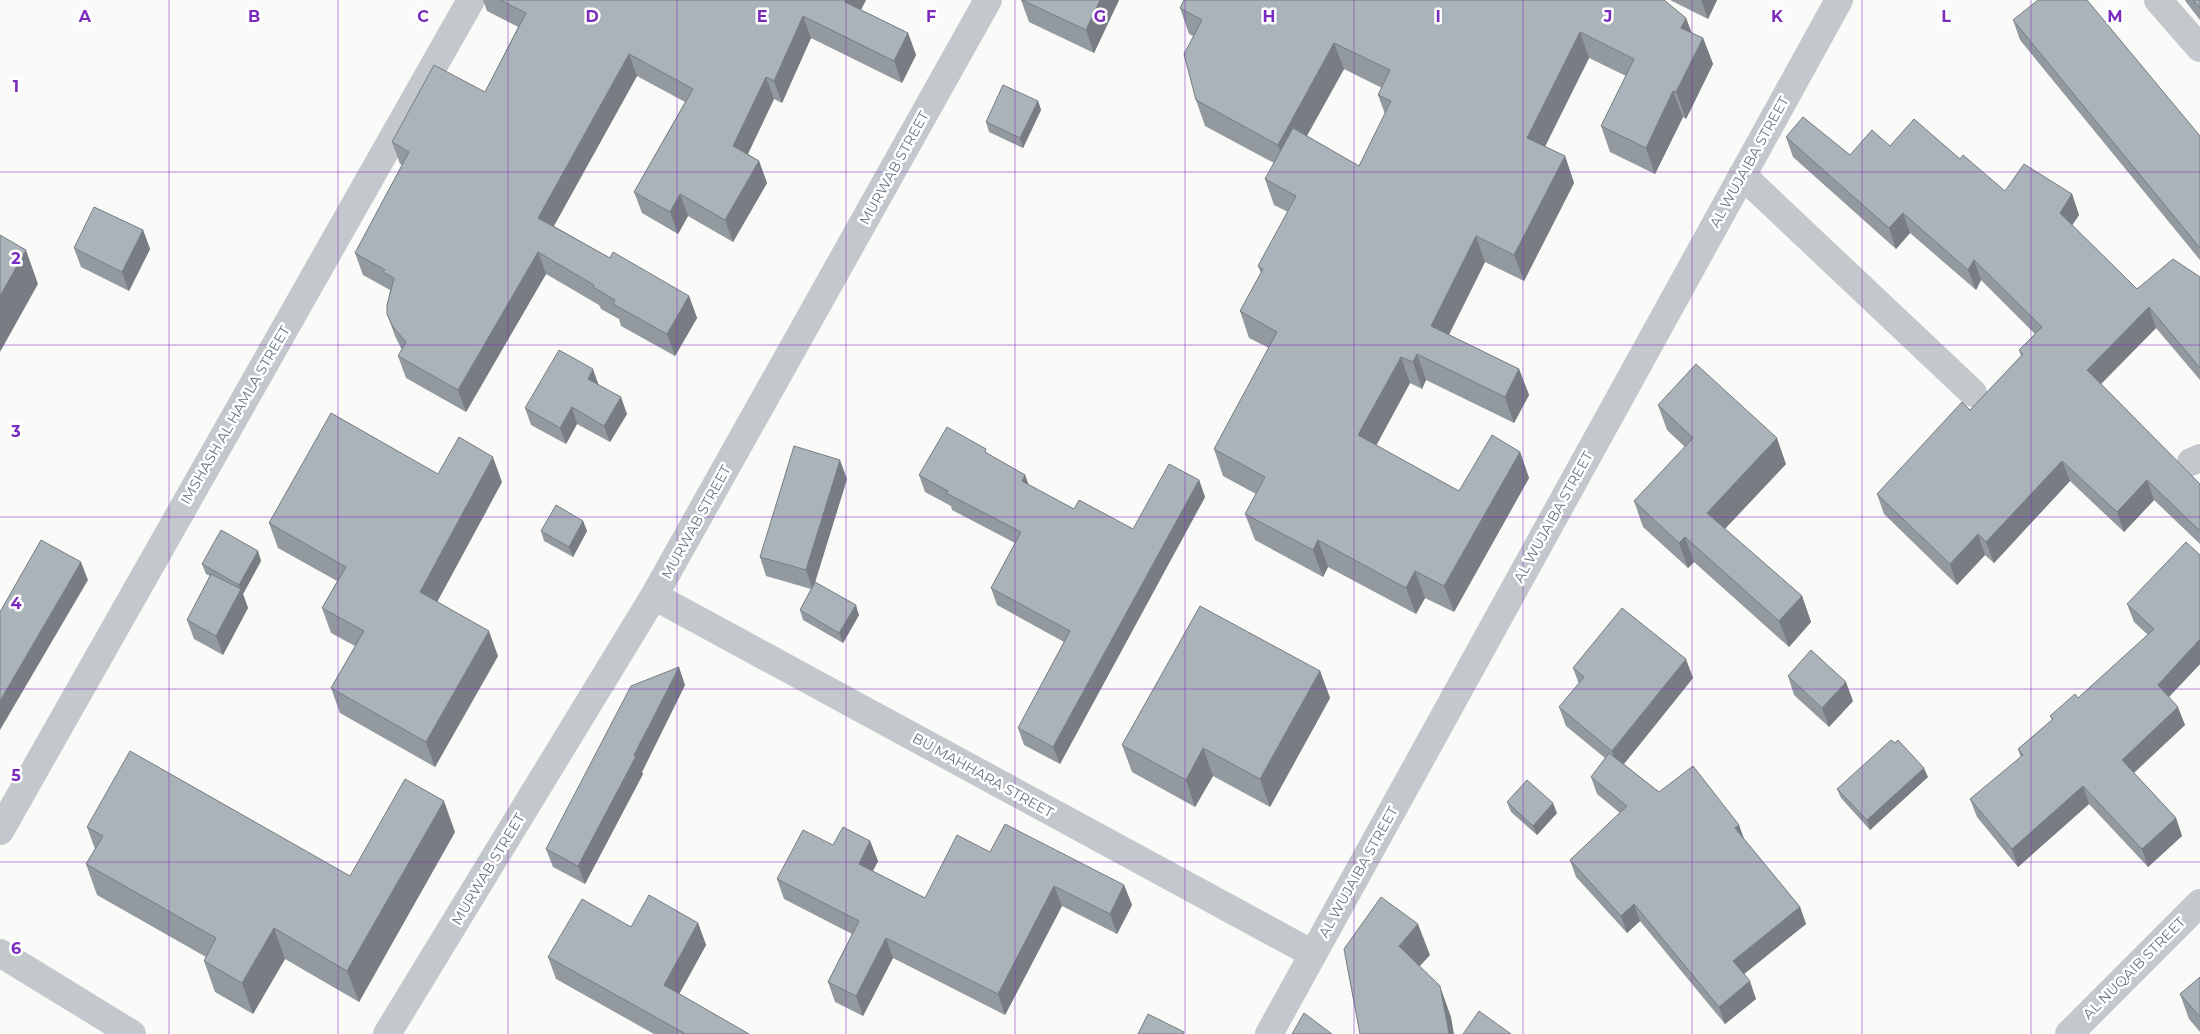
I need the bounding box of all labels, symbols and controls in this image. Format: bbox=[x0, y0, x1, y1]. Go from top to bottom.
text: A bbox=[78, 7, 92, 26]
text: B bbox=[248, 7, 260, 26]
text: C bbox=[417, 7, 429, 26]
text: D bbox=[585, 7, 599, 26]
text: E bbox=[757, 7, 767, 26]
text: F bbox=[926, 7, 936, 26]
text: G bbox=[1094, 7, 1106, 26]
text: H bbox=[1263, 7, 1275, 26]
text: I bbox=[1435, 7, 1441, 26]
text: J bbox=[1603, 7, 1612, 26]
text: K bbox=[1771, 7, 1784, 26]
text: L bbox=[1941, 7, 1951, 26]
text: M bbox=[2107, 7, 2123, 26]
text: 1 bbox=[13, 77, 19, 96]
street label: AL WUJAIBA STREET bbox=[1705, 93, 1793, 231]
street label: MURWAB STREET bbox=[855, 108, 933, 228]
text: 2 bbox=[11, 249, 21, 268]
street label: IMSHASH AL HAMLA STREET bbox=[176, 322, 294, 508]
text: 3 bbox=[10, 422, 21, 441]
street label: AL WUJAIBA STREET bbox=[1509, 448, 1597, 586]
street label: MURWAB STREET bbox=[657, 462, 735, 582]
text: 4 bbox=[10, 594, 22, 613]
street label: BU MAHHARA STREET bbox=[909, 729, 1057, 821]
text: 5 bbox=[11, 766, 21, 785]
street label: AL WUJAIBA STREET bbox=[1314, 803, 1402, 941]
street label: MURWAB STREET bbox=[448, 810, 528, 928]
street label: AL NUQAIB STREET bbox=[2079, 913, 2189, 1023]
text: 6 bbox=[11, 939, 21, 958]

